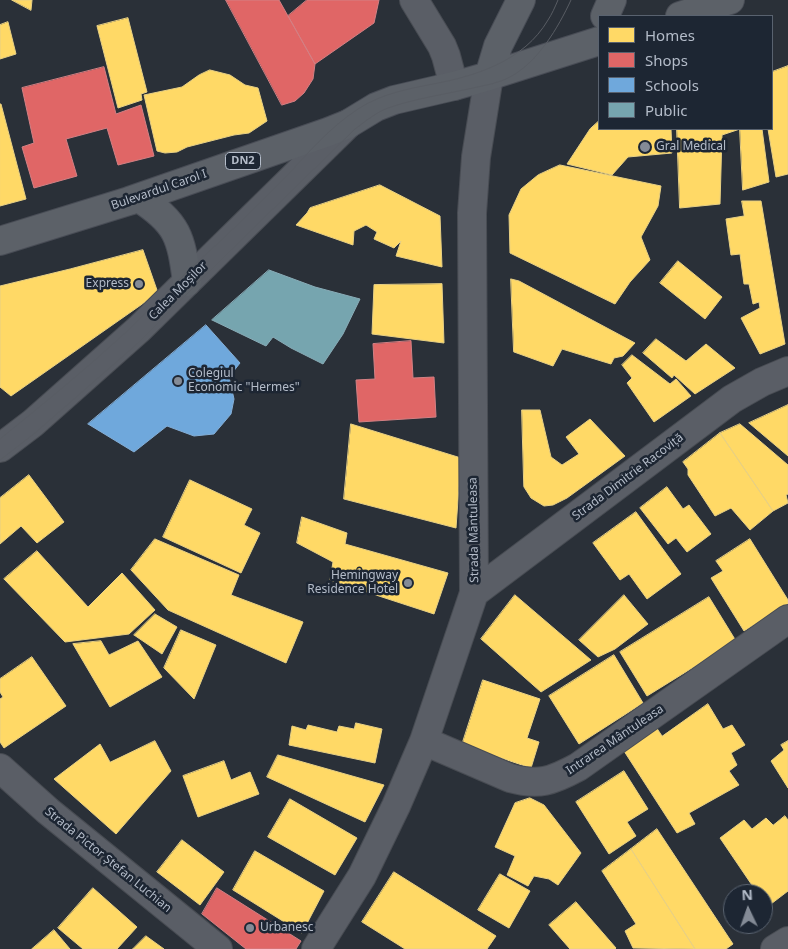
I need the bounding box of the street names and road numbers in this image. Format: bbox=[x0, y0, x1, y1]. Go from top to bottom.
road number: DN2 bbox=[226, 153, 260, 170]
street label: Bulevardul Carol I bbox=[109, 167, 209, 213]
street label: Calea Moșilor bbox=[146, 259, 210, 323]
street label: Strada Dimitrie Racoviță bbox=[570, 431, 686, 523]
street label: Strada Mântuleasa bbox=[466, 477, 482, 583]
street label: Intrarea Mântuleasa bbox=[564, 702, 666, 778]
street label: Strada Pictor Ștefan Luchian bbox=[42, 805, 174, 915]

